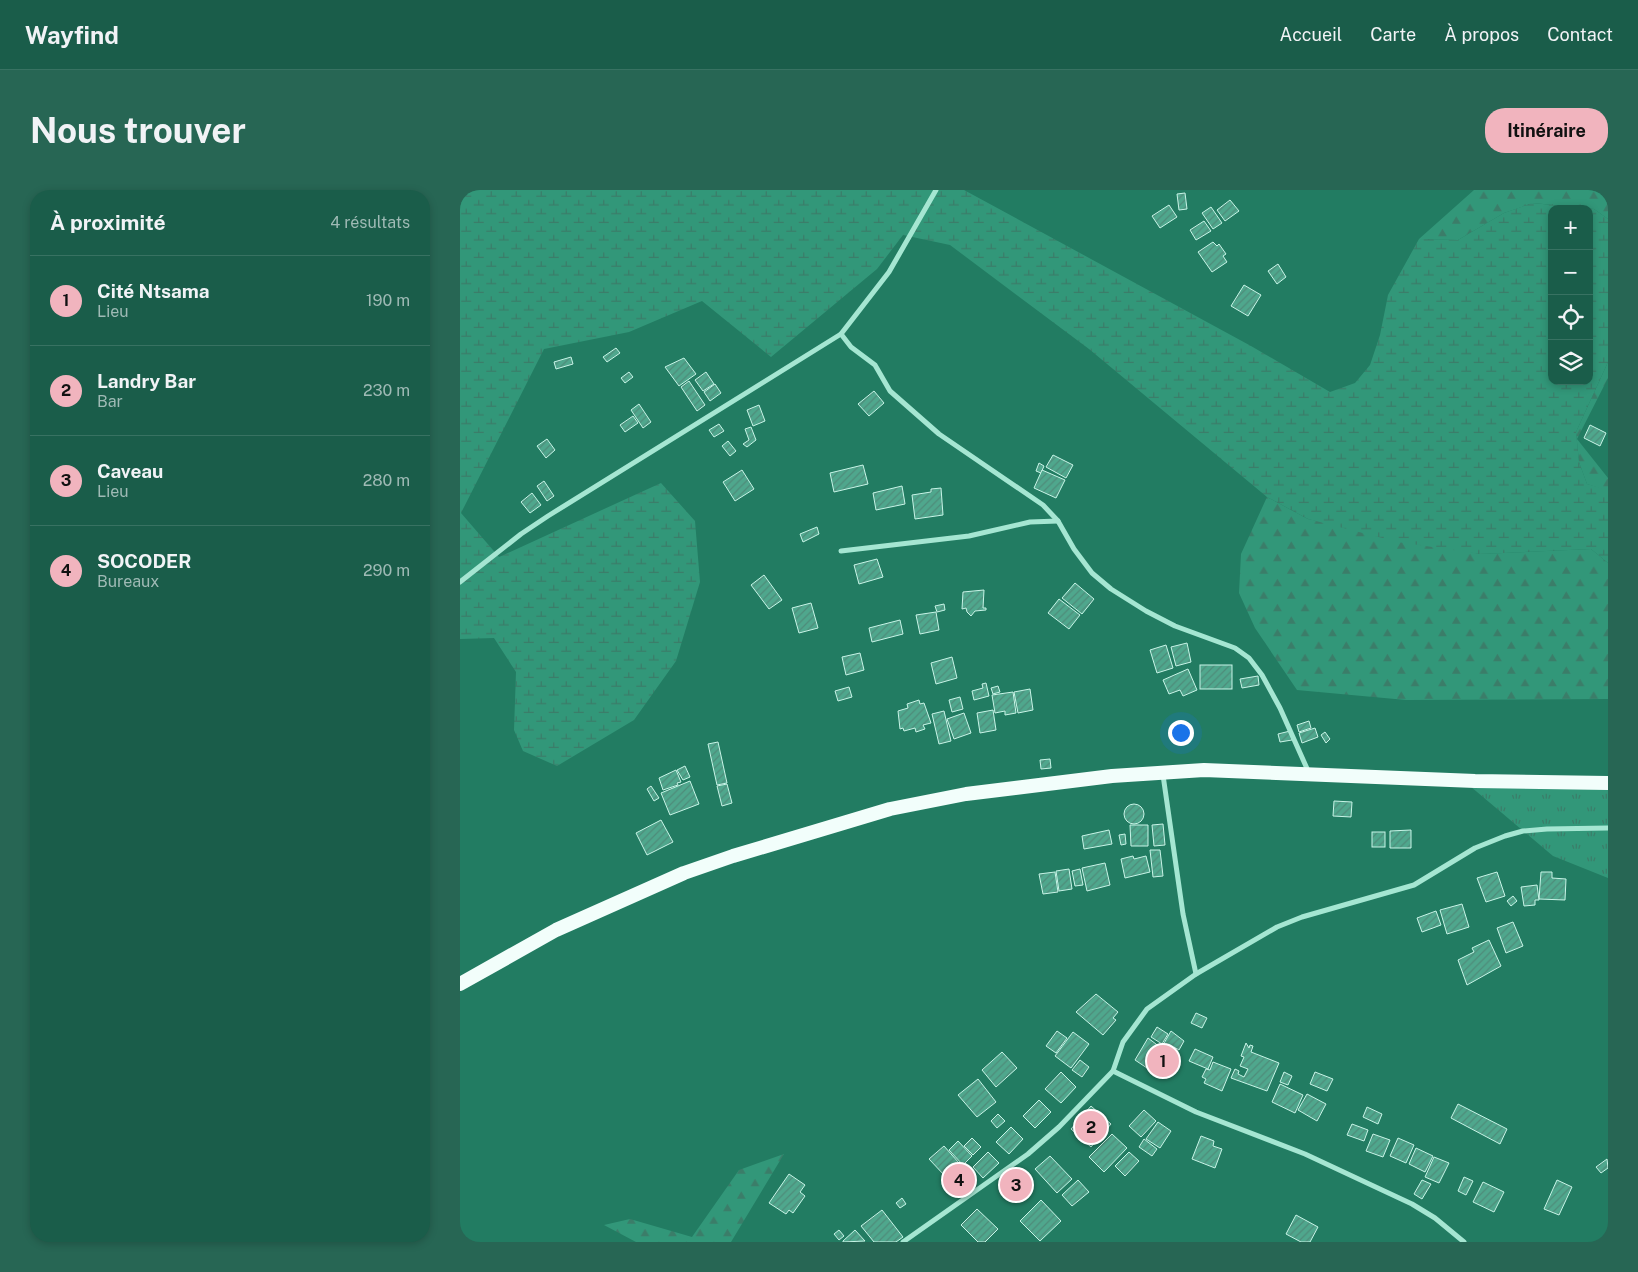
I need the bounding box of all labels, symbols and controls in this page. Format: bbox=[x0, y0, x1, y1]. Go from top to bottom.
text: Wayfind bbox=[25, 21, 119, 49]
text: Accueil bbox=[1280, 24, 1342, 45]
text: Carte bbox=[1370, 24, 1416, 45]
text: À propos bbox=[1444, 24, 1519, 45]
text: Contact bbox=[1547, 24, 1613, 45]
button: Itinéraire bbox=[1485, 108, 1608, 153]
text: Nous trouver bbox=[30, 110, 246, 151]
map controls bbox=[1548, 205, 1593, 385]
button: + bbox=[1548, 205, 1593, 250]
text: À proximité bbox=[50, 210, 166, 235]
text: 4 résultats bbox=[330, 213, 410, 232]
button: − bbox=[1548, 250, 1593, 295]
text: Cité Ntsama bbox=[97, 280, 210, 302]
text: 1 bbox=[63, 291, 69, 310]
text: 190 m bbox=[366, 291, 410, 310]
button: locate bbox=[1548, 295, 1593, 340]
text: Lieu bbox=[97, 302, 129, 321]
button: layers bbox=[1548, 340, 1593, 385]
text: Landry Bar bbox=[97, 370, 196, 392]
text: 2 bbox=[61, 381, 71, 400]
text: 230 m bbox=[363, 381, 410, 400]
text: Bar bbox=[97, 392, 123, 411]
text: Caveau bbox=[97, 460, 163, 482]
text: 3 bbox=[61, 471, 71, 490]
text: 280 m bbox=[363, 471, 410, 490]
text: Lieu bbox=[97, 482, 129, 501]
text: SOCODER bbox=[97, 550, 191, 572]
text: 4 bbox=[61, 561, 71, 580]
text: 290 m bbox=[363, 561, 410, 580]
text: Bureaux bbox=[97, 572, 159, 591]
your location bbox=[1168, 720, 1194, 746]
pin: 1 bbox=[1147, 1042, 1179, 1080]
pin: 2 bbox=[1075, 1108, 1107, 1146]
pin: 4 bbox=[943, 1161, 975, 1199]
pin: 3 bbox=[1000, 1166, 1032, 1204]

